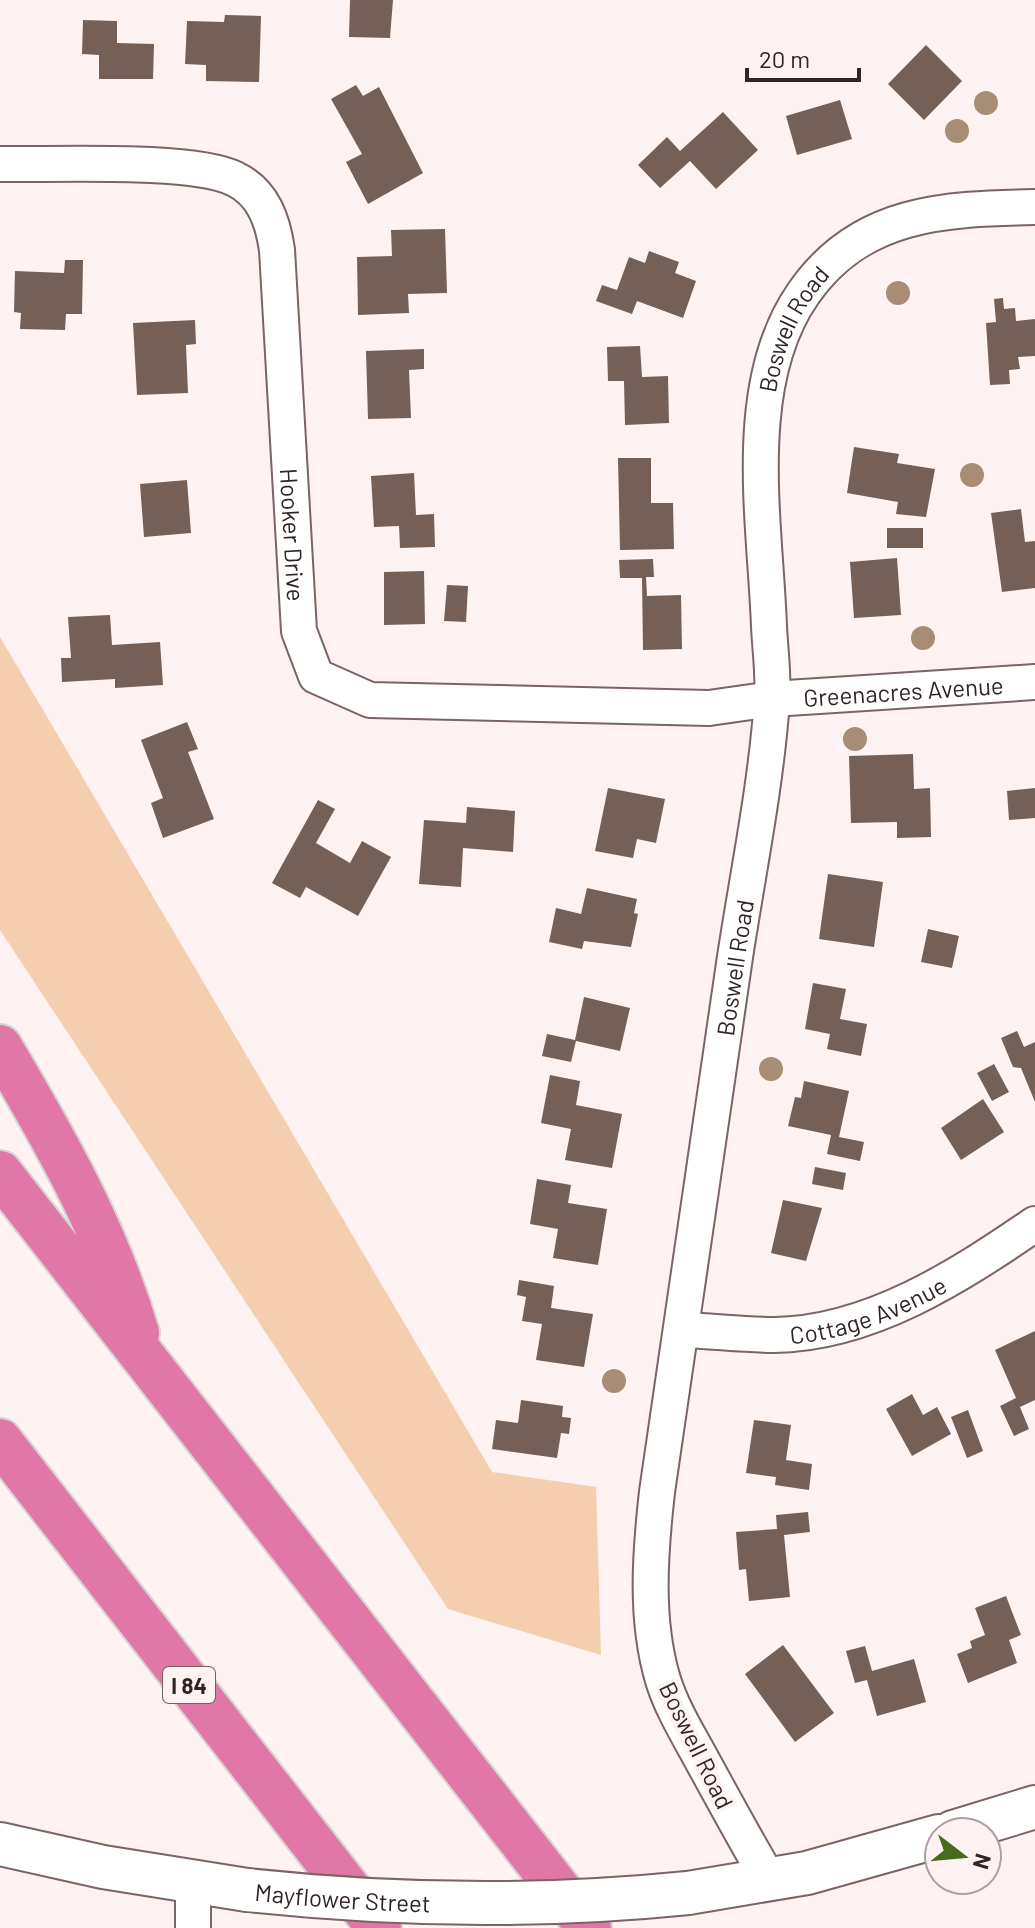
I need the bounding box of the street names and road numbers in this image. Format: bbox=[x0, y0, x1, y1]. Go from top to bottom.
street label: Boswell Road bbox=[752, 259, 834, 394]
street label: Hooker Drive bbox=[275, 467, 312, 602]
street label: Greenacres Avenue bbox=[802, 670, 1004, 711]
street label: Boswell Road bbox=[709, 897, 759, 1038]
street label: Cottage Avenue bbox=[788, 1269, 951, 1349]
road number: I 84 bbox=[163, 1667, 215, 1703]
street label: Boswell Road bbox=[654, 1677, 740, 1813]
street label: Mayflower Street bbox=[254, 1876, 431, 1917]

